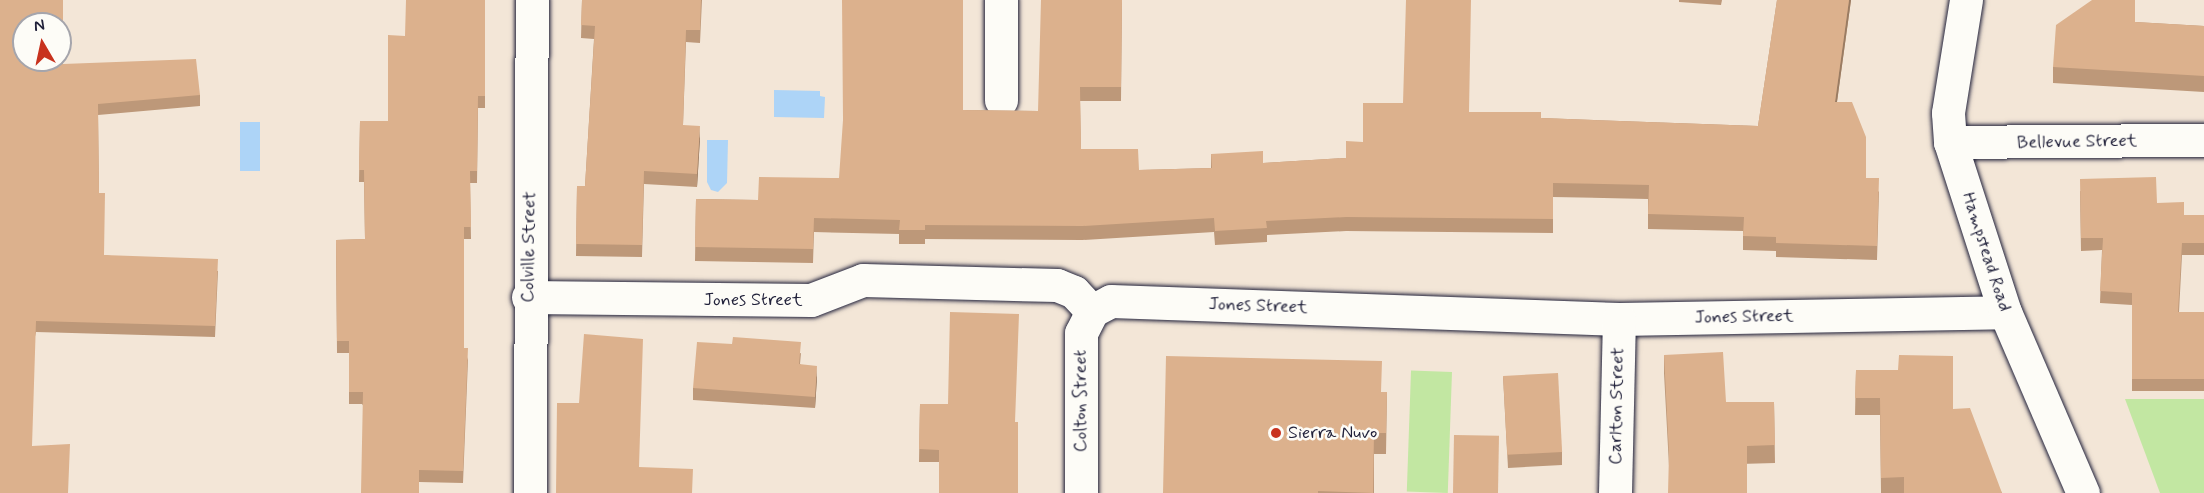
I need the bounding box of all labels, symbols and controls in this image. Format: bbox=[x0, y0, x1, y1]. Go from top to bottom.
north arrow bbox=[12, 12, 72, 72]
text: N bbox=[33, 14, 46, 37]
street label: Bellevue Street bbox=[2017, 130, 2137, 154]
street label: Hampstead Road bbox=[1956, 189, 2016, 315]
street label: Colville Street bbox=[517, 192, 541, 302]
street label: Jones Street bbox=[704, 289, 802, 311]
street label: Jones Street bbox=[1208, 293, 1308, 319]
street label: Jones Street bbox=[1694, 305, 1794, 329]
street label: Colton Street bbox=[1070, 348, 1092, 454]
street label: Carlton Street bbox=[1605, 348, 1629, 464]
place label: Sierra Nuvo bbox=[1288, 422, 1377, 444]
marker: Sierra Nuvo bbox=[1269, 426, 1283, 440]

